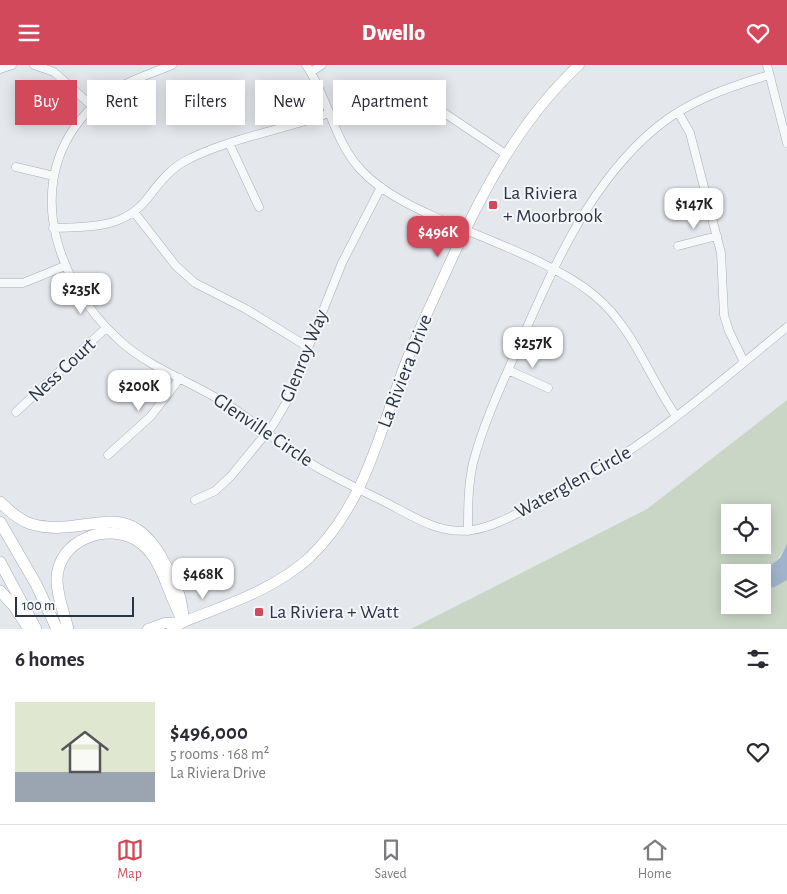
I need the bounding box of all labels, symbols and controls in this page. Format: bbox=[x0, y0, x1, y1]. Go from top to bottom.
icon: menu bbox=[15, 19, 43, 47]
icon: heart bbox=[744, 19, 772, 47]
text: Dwello bbox=[362, 22, 425, 44]
chip: Buy bbox=[15, 80, 77, 125]
chip: Rent bbox=[87, 80, 156, 125]
chip: Filters bbox=[166, 80, 245, 125]
chip: New bbox=[255, 80, 323, 125]
chip: Apartment bbox=[333, 80, 446, 125]
place label: La Riviera + Moorbrook bbox=[503, 183, 602, 226]
pin: $147K bbox=[659, 187, 729, 230]
text: $147K bbox=[675, 196, 713, 212]
marker: La Riviera + Moorbrook bbox=[487, 199, 499, 211]
pin: $496K bbox=[403, 215, 473, 258]
text: $496K bbox=[418, 224, 458, 240]
pin: $235K bbox=[46, 273, 116, 315]
text: $235K bbox=[62, 281, 100, 297]
street label: Glenroy Way bbox=[276, 306, 332, 405]
street label: La Riviera Drive bbox=[374, 312, 436, 430]
pin: $257K bbox=[498, 327, 568, 369]
street label: Ness Court bbox=[25, 334, 100, 406]
text: $257K bbox=[514, 335, 552, 351]
pin: $200K bbox=[104, 369, 174, 412]
text: $200K bbox=[119, 378, 159, 394]
street label: Glenville Circle bbox=[210, 390, 316, 470]
street label: Waterglen Circle bbox=[512, 442, 634, 522]
map controls bbox=[721, 504, 771, 614]
button: locate bbox=[721, 504, 771, 554]
pin: $468K bbox=[168, 557, 238, 600]
button: layers bbox=[721, 564, 771, 614]
text: $468K bbox=[183, 566, 223, 582]
scale bar bbox=[15, 594, 134, 617]
text: 100 m bbox=[22, 599, 55, 613]
place label: La Riviera + Watt bbox=[269, 602, 399, 622]
marker: La Riviera + Watt bbox=[253, 606, 265, 618]
icon: filters bbox=[744, 645, 772, 673]
text: 6 homes bbox=[15, 649, 85, 670]
icon: home bbox=[55, 722, 115, 782]
text: $496,000 bbox=[170, 722, 248, 743]
icon: heart bbox=[744, 738, 772, 766]
text: 5 rooms · 168 m² bbox=[170, 746, 269, 762]
text: La Riviera Drive bbox=[170, 765, 266, 781]
tab: Map bbox=[116, 836, 144, 883]
tab: Saved bbox=[375, 836, 407, 883]
tab: Home bbox=[638, 836, 671, 883]

